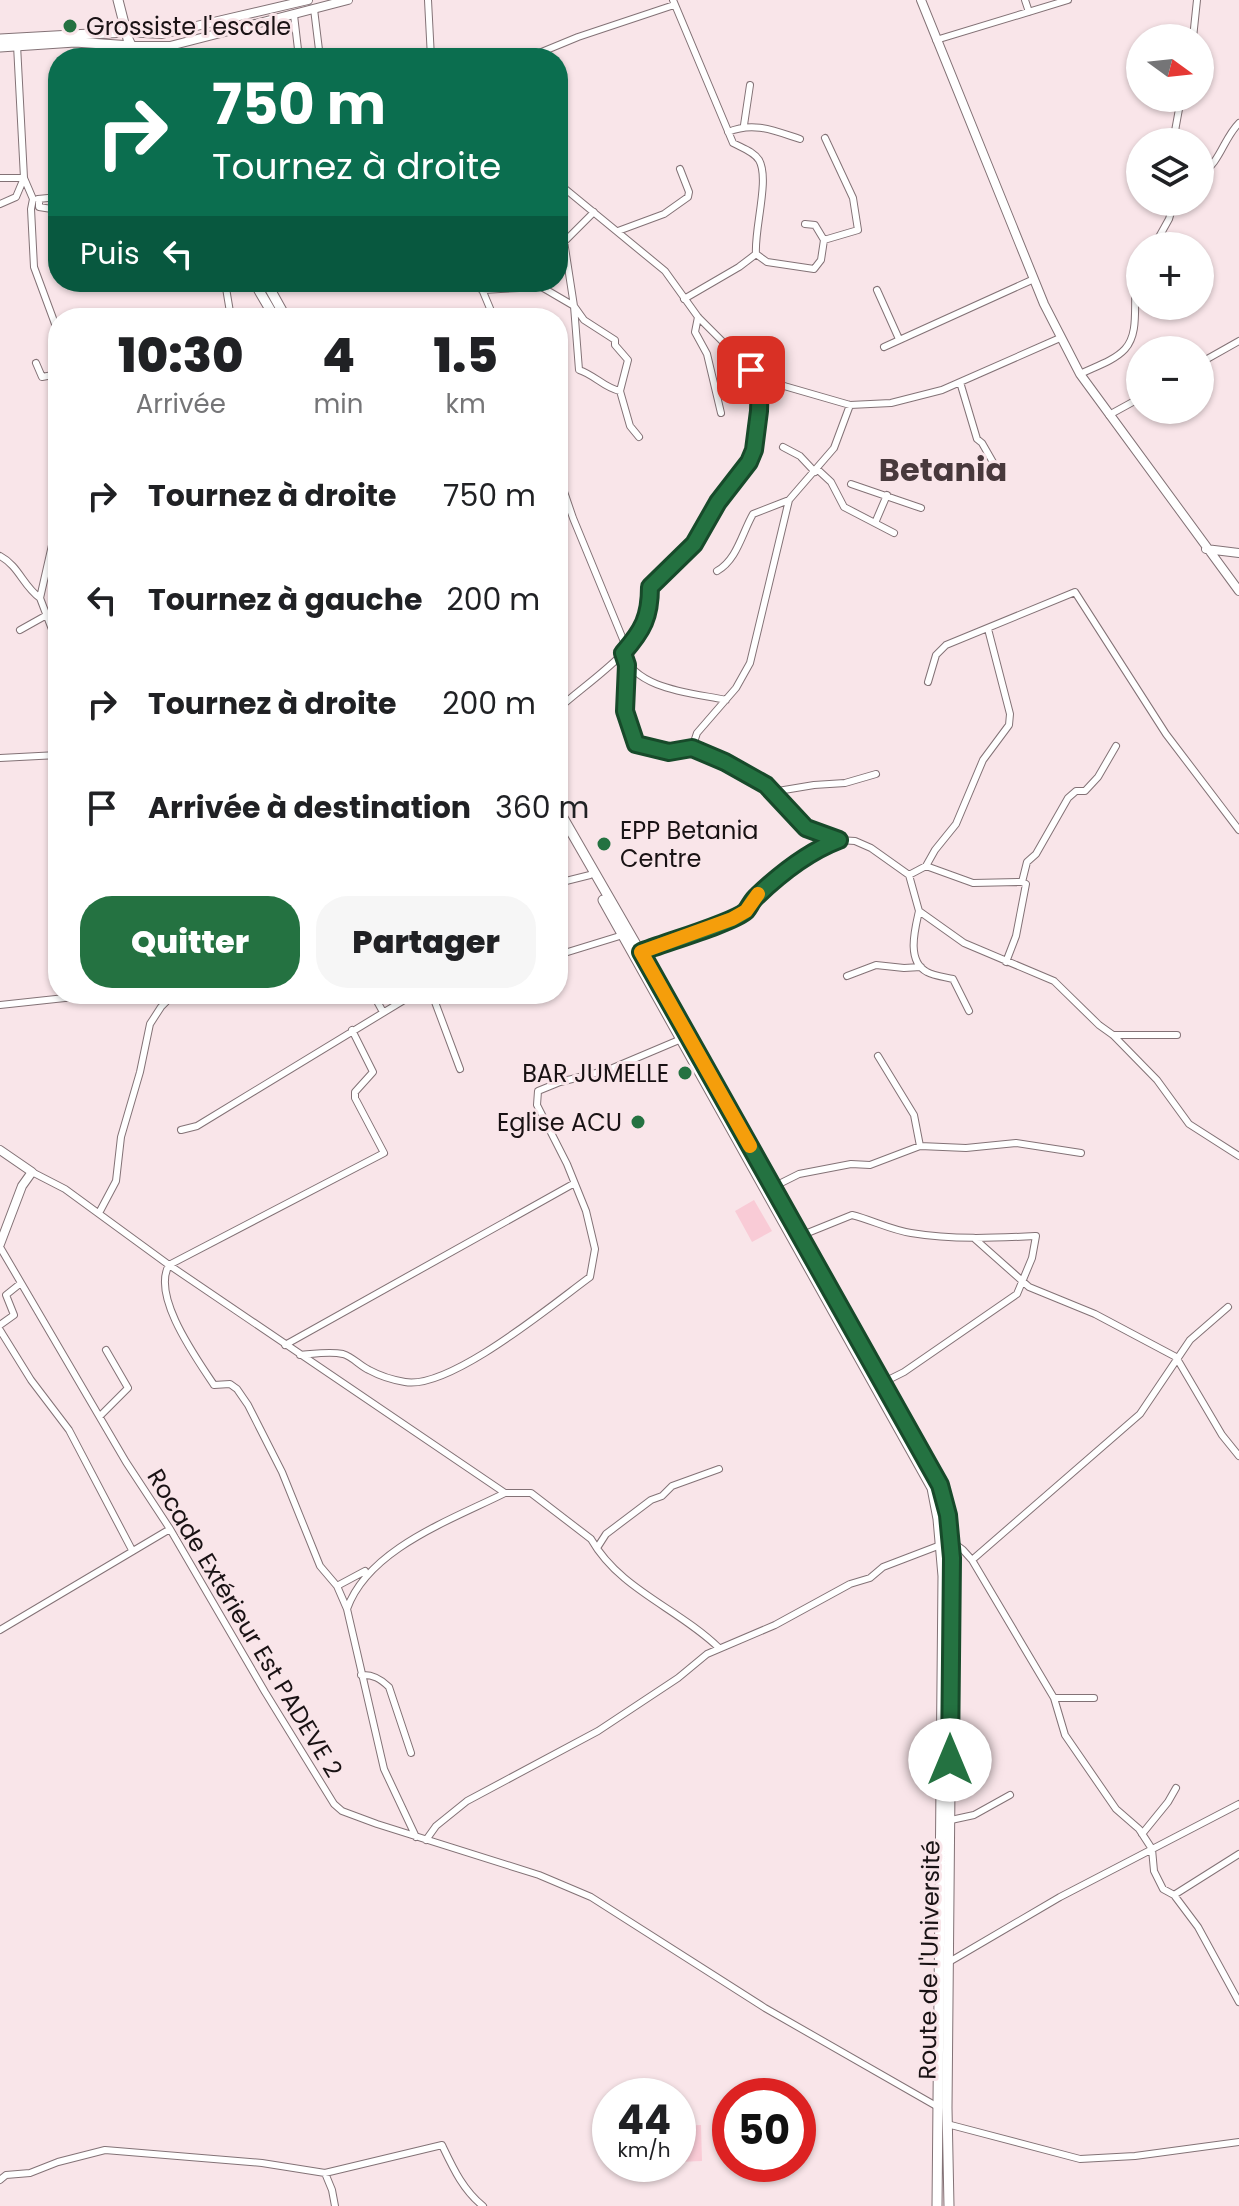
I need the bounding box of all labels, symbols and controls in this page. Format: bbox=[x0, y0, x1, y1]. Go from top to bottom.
place label: Grossiste l'escale bbox=[86, 10, 291, 43]
marker: Grossiste l'escale bbox=[61, 17, 79, 35]
north arrow bbox=[1126, 24, 1214, 112]
map controls bbox=[1126, 24, 1214, 424]
text: 750 m bbox=[212, 65, 386, 144]
icon: right bbox=[80, 80, 184, 184]
button: layers bbox=[1126, 128, 1214, 216]
text: Tournez à droite bbox=[212, 141, 501, 192]
text: Puis bbox=[80, 232, 140, 275]
icon: left bbox=[156, 232, 200, 276]
button: + bbox=[1126, 232, 1214, 320]
text: 10:30 bbox=[118, 322, 244, 389]
text: 4 bbox=[322, 322, 355, 389]
text: 1.5 bbox=[433, 322, 498, 389]
pin bbox=[717, 336, 785, 404]
button: − bbox=[1126, 336, 1214, 424]
icon: arrive bbox=[729, 348, 773, 392]
text: Arrivée bbox=[136, 386, 226, 422]
text: min bbox=[314, 386, 363, 422]
text: km bbox=[446, 386, 486, 422]
district label: Betania bbox=[879, 447, 1007, 492]
icon: right bbox=[80, 474, 124, 518]
text: Tournez à droite bbox=[148, 474, 396, 517]
text: 750 m bbox=[443, 474, 536, 517]
icon: left bbox=[80, 578, 124, 622]
text: Tournez à gauche bbox=[148, 578, 422, 621]
text: 200 m bbox=[446, 578, 540, 621]
icon: right bbox=[80, 682, 124, 726]
text: Tournez à droite bbox=[148, 682, 396, 725]
text: 200 m bbox=[442, 682, 536, 725]
icon: arrive bbox=[80, 786, 124, 830]
text: Arrivée à destination bbox=[148, 786, 471, 829]
text: 360 m bbox=[495, 786, 590, 829]
place label: EPP Betania Centre bbox=[620, 814, 759, 875]
marker: EPP Betania Centre bbox=[595, 835, 613, 853]
button: Quitter bbox=[80, 896, 300, 988]
button: Partager bbox=[316, 896, 536, 988]
place label: BAR JUMELLE bbox=[522, 1057, 669, 1090]
marker: BAR JUMELLE bbox=[676, 1064, 694, 1082]
place label: Eglise ACU bbox=[497, 1106, 622, 1139]
marker: Eglise ACU bbox=[629, 1113, 647, 1131]
street label: Rocade Extérieur Est PADEVE 2 bbox=[140, 1463, 350, 1783]
position arrow bbox=[908, 1718, 992, 1802]
street label: Route de l'Université bbox=[910, 1840, 948, 2080]
speed limit sign: 50 bbox=[712, 2078, 816, 2182]
text: 44 bbox=[617, 2092, 671, 2148]
text: km/h bbox=[617, 2136, 671, 2164]

